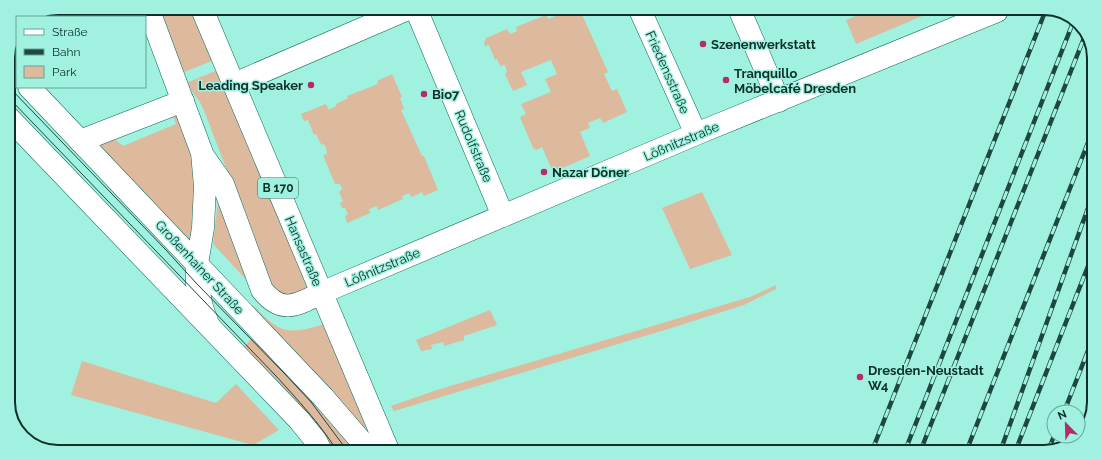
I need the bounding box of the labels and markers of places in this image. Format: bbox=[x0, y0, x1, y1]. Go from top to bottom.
place label: Szenenwerkstatt bbox=[711, 37, 816, 52]
marker: Szenenwerkstatt bbox=[698, 39, 708, 49]
place label: Tranquillo Möbelcafé Dresden bbox=[734, 66, 856, 96]
marker: Tranquillo Möbelcafé Dresden bbox=[721, 75, 731, 85]
place label: Leading Speaker bbox=[198, 78, 303, 93]
marker: Leading Speaker bbox=[306, 80, 316, 90]
place label: Bio7 bbox=[432, 87, 460, 102]
marker: Bio7 bbox=[419, 89, 429, 99]
place label: Nazar Döner bbox=[552, 165, 629, 180]
marker: Nazar Döner bbox=[539, 167, 549, 177]
place label: Dresden-Neustadt W4 bbox=[868, 363, 984, 393]
marker: Dresden-Neustadt W4 bbox=[855, 372, 865, 382]

